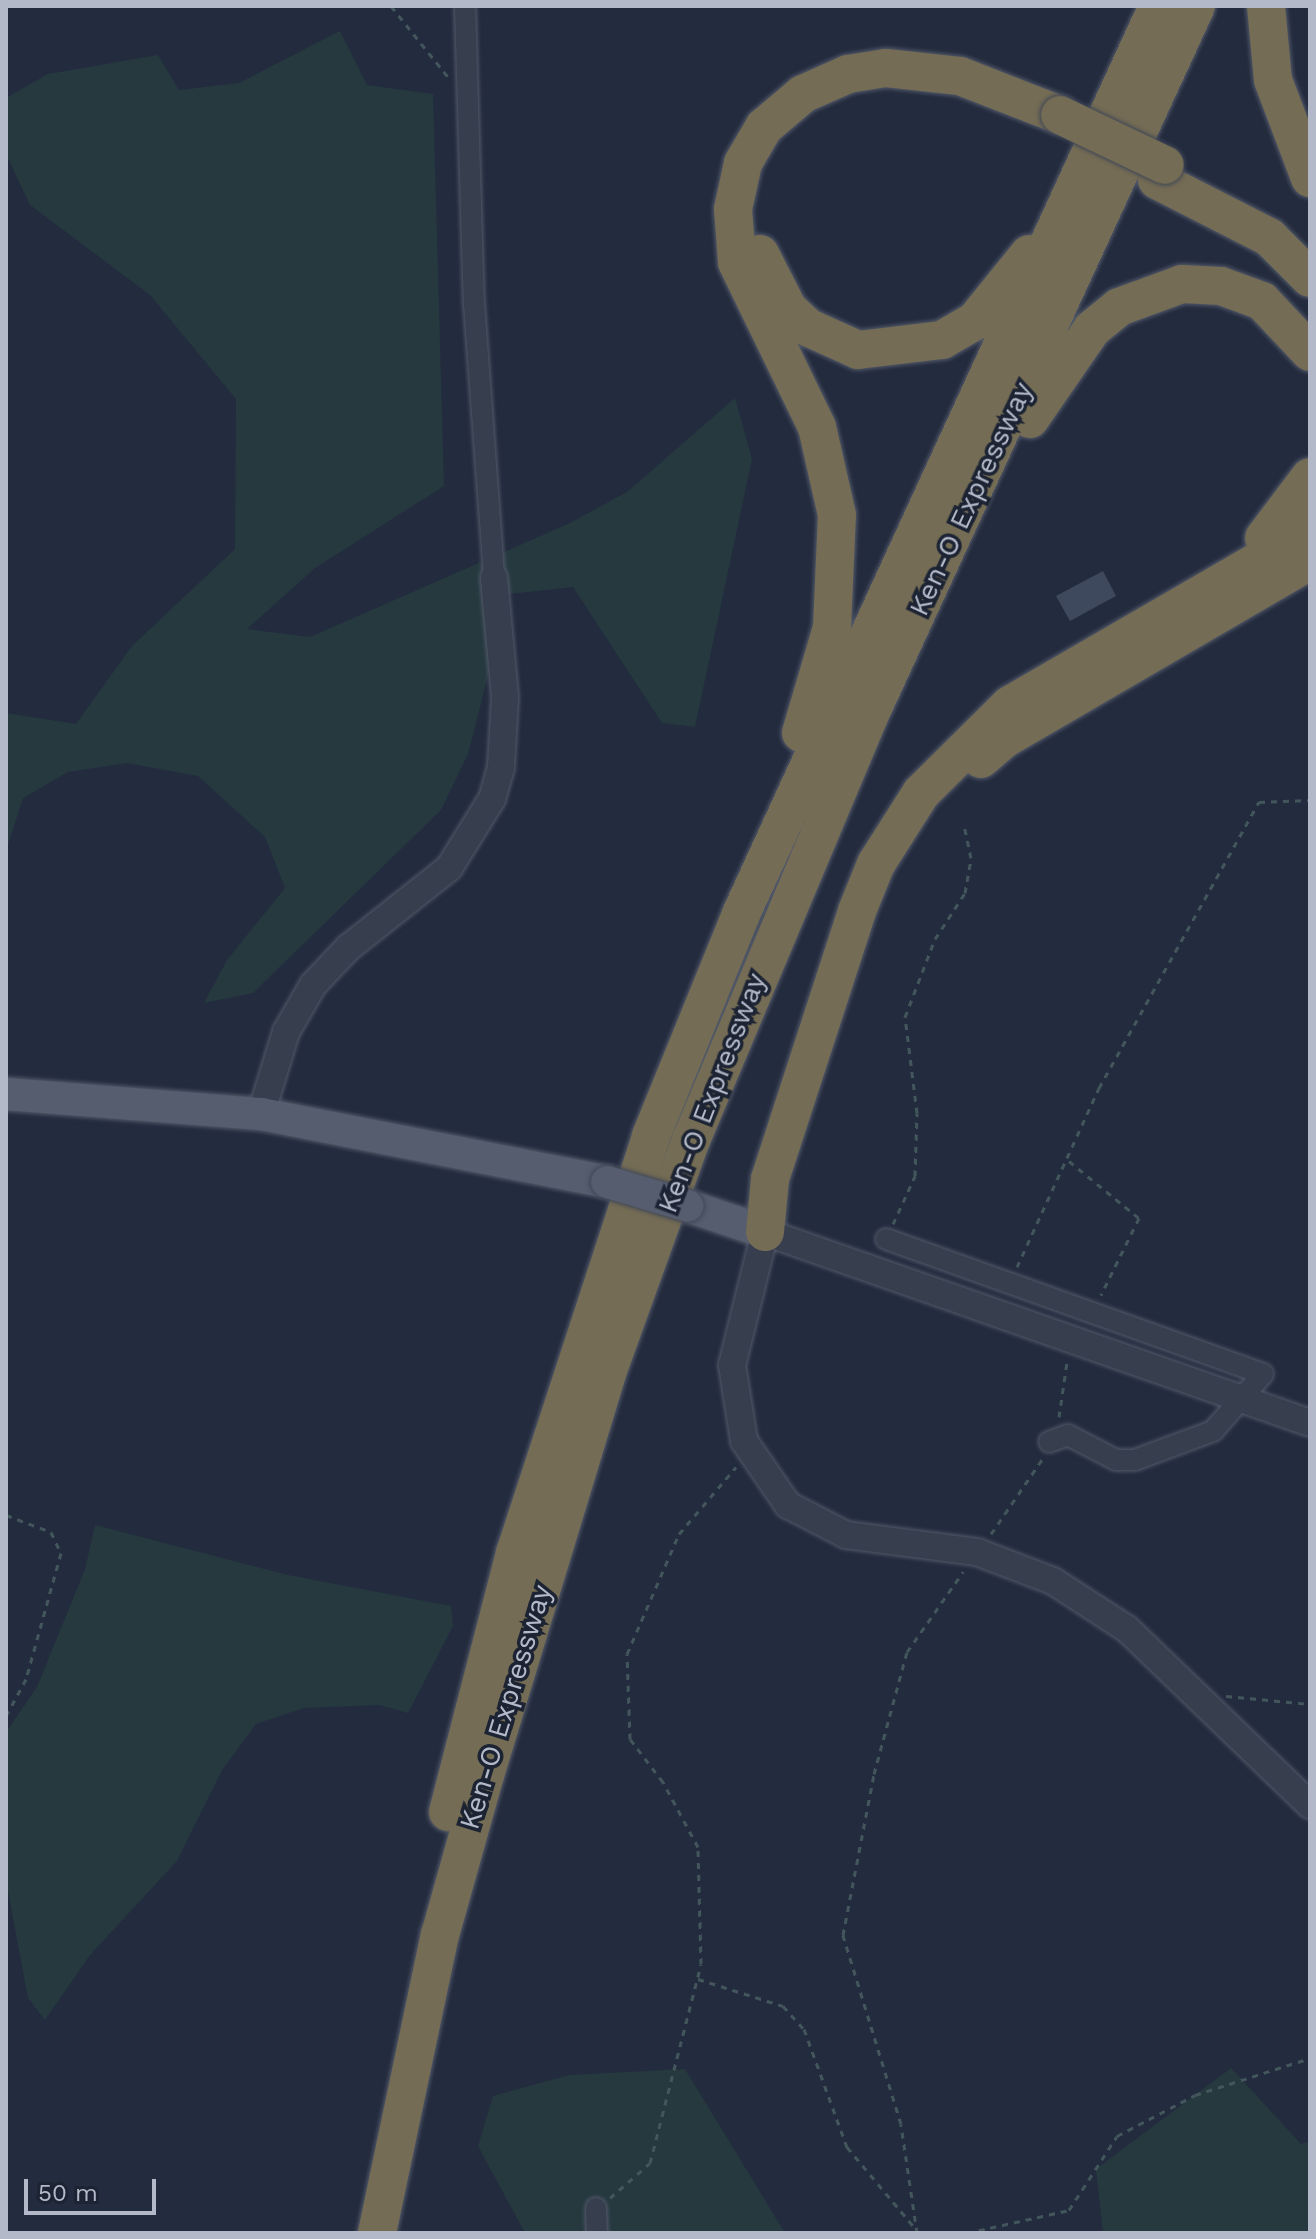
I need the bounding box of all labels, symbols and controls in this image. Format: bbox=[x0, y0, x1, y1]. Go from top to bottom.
street label: Ken-O Expressway bbox=[902, 377, 1040, 621]
street label: Ken-O Expressway bbox=[651, 968, 773, 1218]
street label: Ken-O Expressway bbox=[453, 1581, 559, 1833]
scale bar bbox=[28, 2163, 160, 2213]
text: 50 m bbox=[38, 2179, 98, 2207]

